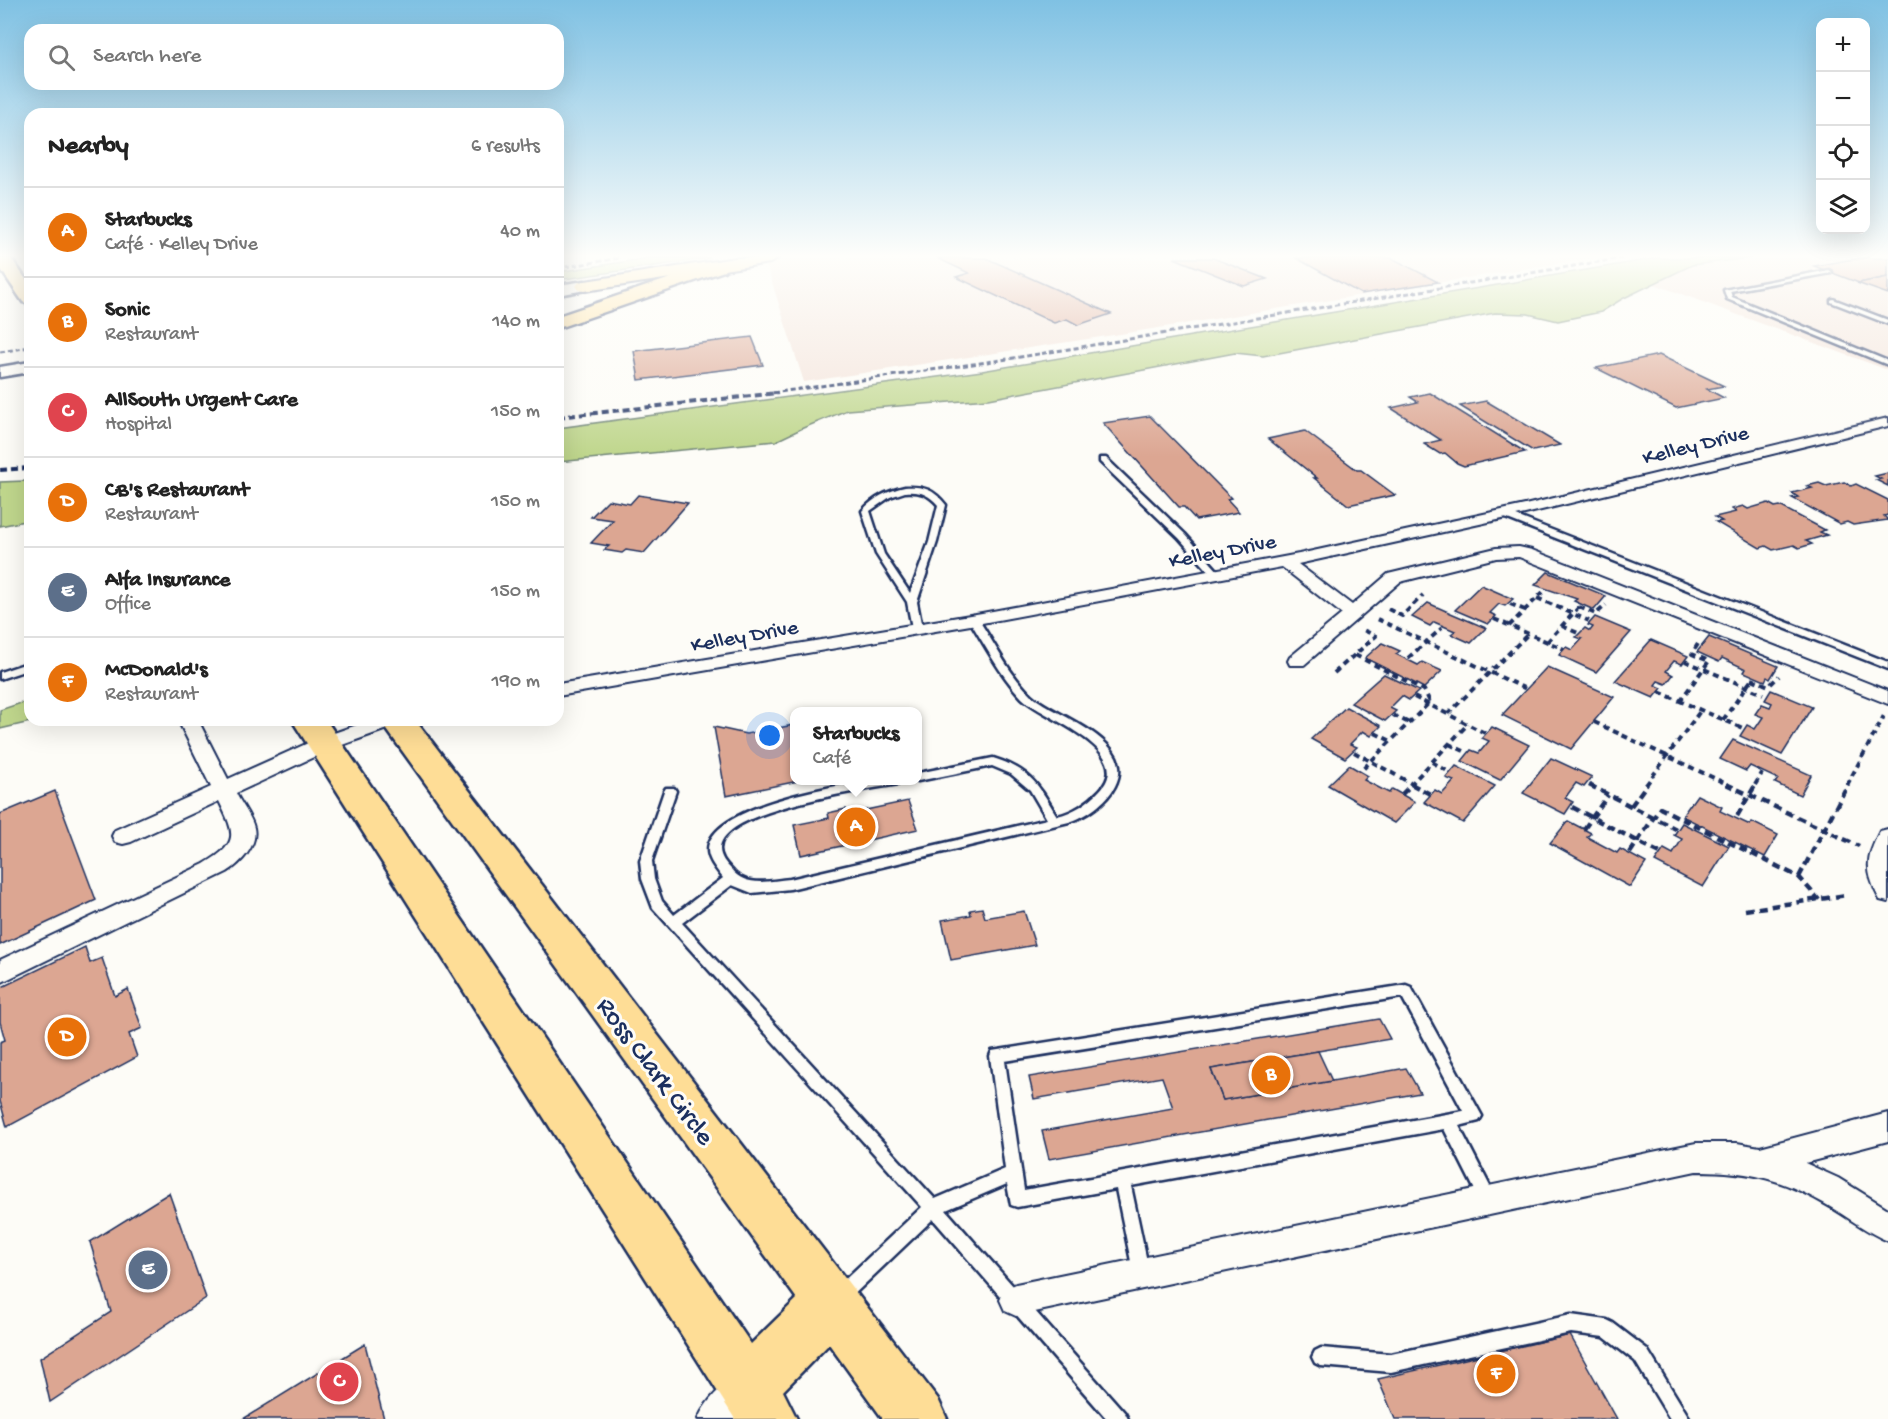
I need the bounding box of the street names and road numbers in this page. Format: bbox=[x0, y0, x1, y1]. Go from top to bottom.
street label: Kelley Drive bbox=[1640, 421, 1752, 473]
street label: Kelley Drive bbox=[1167, 530, 1279, 576]
street label: Kelley Drive bbox=[689, 616, 801, 660]
street label: Ross Clark Circle bbox=[588, 992, 721, 1154]

